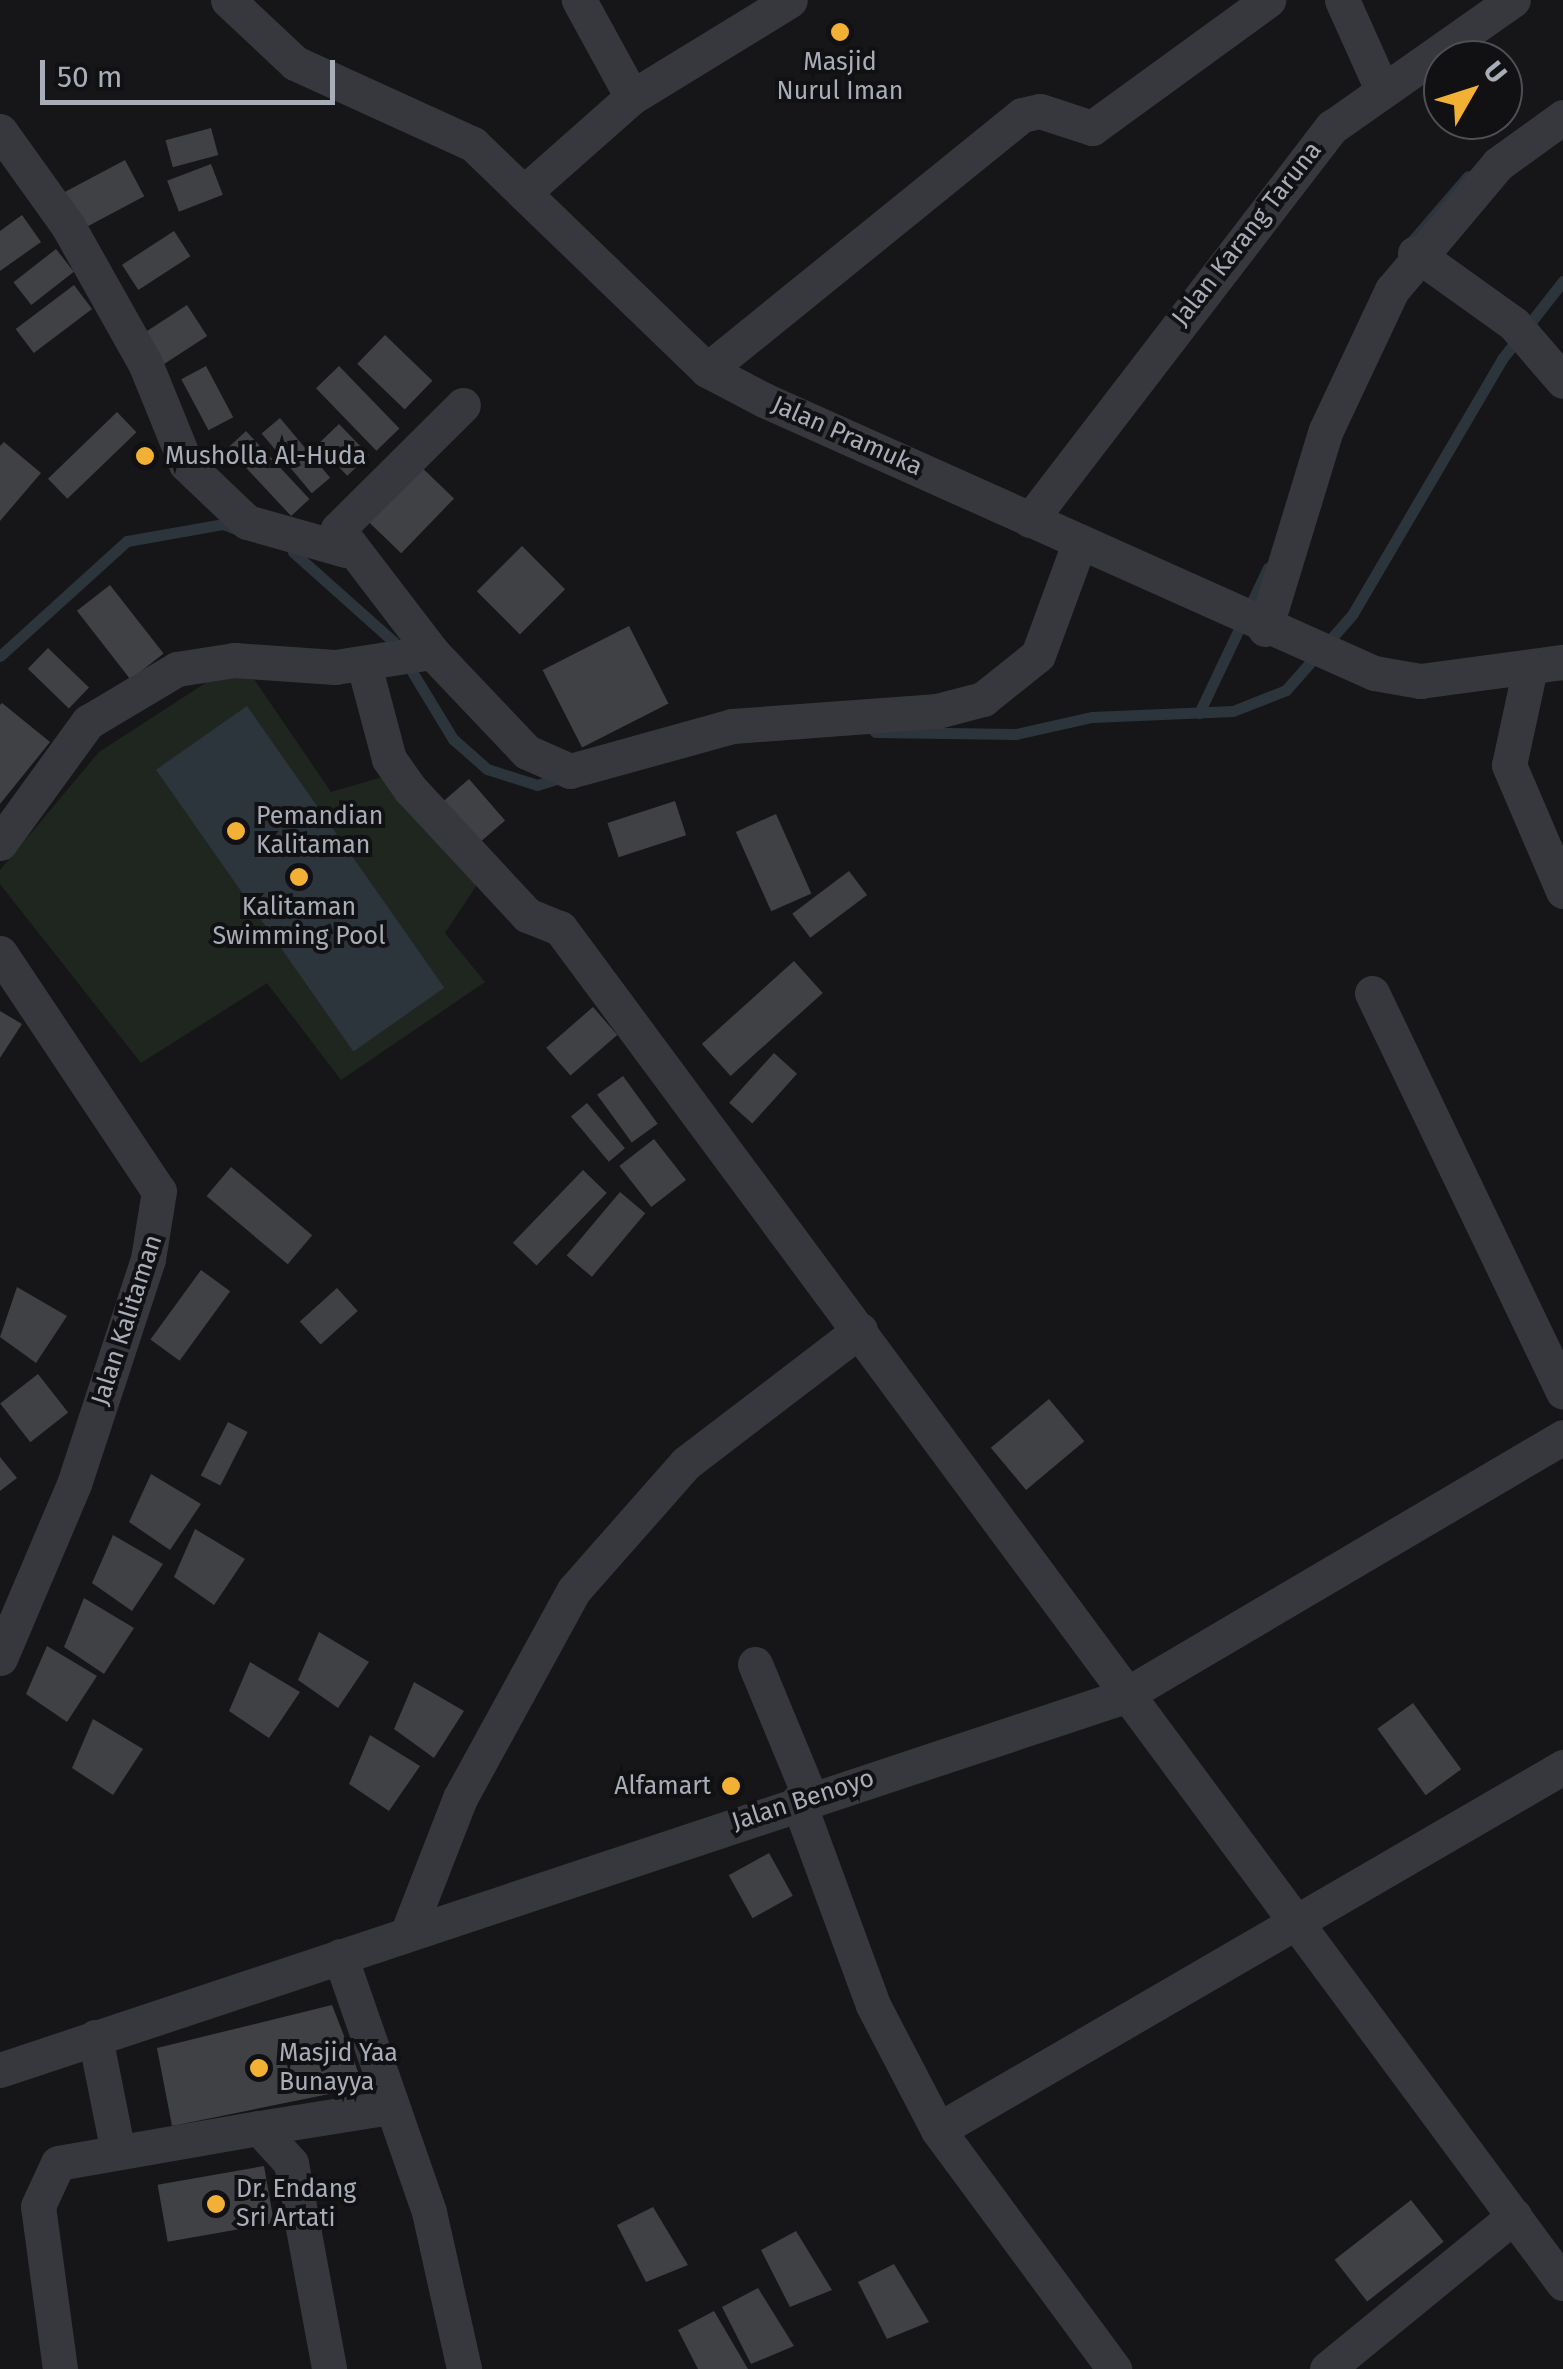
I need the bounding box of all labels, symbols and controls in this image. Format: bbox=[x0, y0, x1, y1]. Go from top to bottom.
marker: Masjid Nurul Iman bbox=[829, 21, 851, 43]
scale bar bbox=[45, 40, 340, 102]
north arrow bbox=[1423, 40, 1523, 140]
place label: Masjid Nurul Iman bbox=[777, 48, 903, 107]
text: U bbox=[1477, 55, 1514, 90]
text: 50 m bbox=[57, 59, 122, 95]
street label: Jalan Karang Taruna bbox=[1166, 136, 1328, 332]
street label: Jalan Pramuka bbox=[767, 389, 927, 483]
place label: Musholla Al-Huda bbox=[165, 441, 366, 471]
marker: Musholla Al-Huda bbox=[134, 445, 156, 467]
place label: Pemandian Kalitaman bbox=[256, 802, 383, 861]
marker: Pemandian Kalitaman bbox=[225, 820, 247, 842]
marker: Kalitaman Swimming Pool bbox=[288, 866, 310, 888]
place label: Kalitaman Swimming Pool bbox=[212, 893, 386, 952]
street label: Jalan Kalitaman bbox=[85, 1231, 169, 1409]
street label: Jalan Benoyo bbox=[728, 1763, 878, 1837]
place label: Alfamart bbox=[614, 1771, 711, 1801]
marker: Alfamart bbox=[720, 1775, 742, 1797]
place label: Masjid Yaa Bunayya bbox=[279, 2039, 398, 2098]
marker: Masjid Yaa Bunayya bbox=[248, 2057, 270, 2079]
place label: Dr. Endang Sri Artati bbox=[236, 2175, 356, 2234]
marker: Dr. Endang Sri Artati bbox=[205, 2193, 227, 2215]

